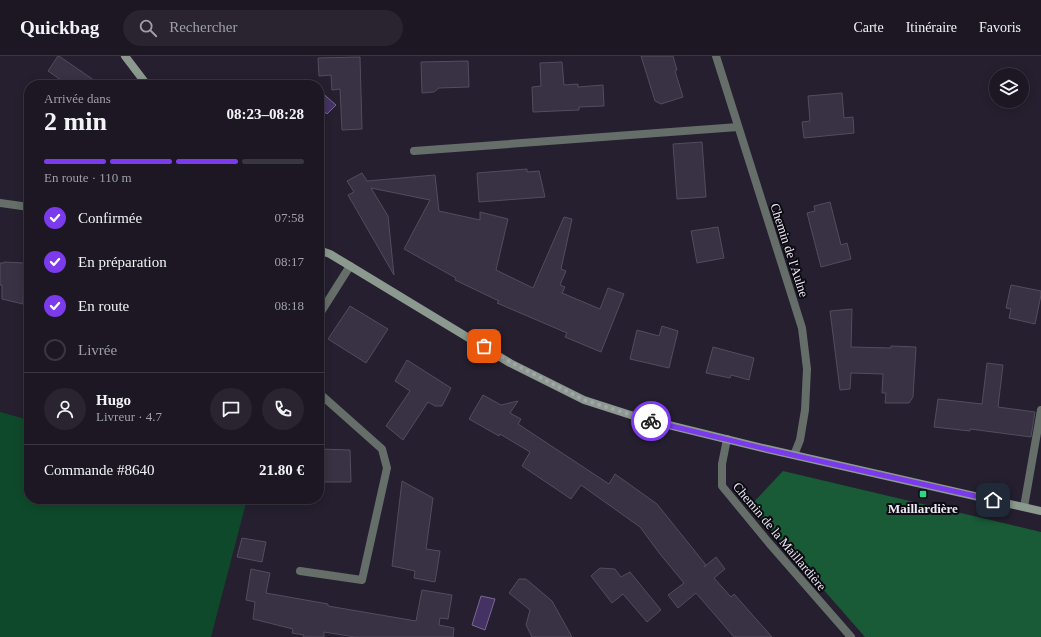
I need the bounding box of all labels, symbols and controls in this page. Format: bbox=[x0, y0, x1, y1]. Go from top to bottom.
search box bbox=[123, 10, 403, 46]
text: Quickbag bbox=[20, 17, 99, 38]
icon: search bbox=[137, 17, 159, 39]
text: Rechercher bbox=[169, 19, 238, 35]
text: Carte bbox=[853, 20, 884, 35]
text: Itinéraire bbox=[906, 20, 957, 35]
text: Favoris bbox=[979, 20, 1021, 35]
map controls bbox=[989, 68, 1029, 108]
button: layers bbox=[989, 68, 1029, 108]
text: Arrivée dans bbox=[44, 91, 111, 106]
text: 08:23–08:28 bbox=[227, 106, 304, 122]
text: 2 min bbox=[44, 107, 107, 136]
text: En route · 110 m bbox=[44, 170, 132, 185]
street label: Chemin de l'Aulne bbox=[767, 201, 812, 299]
icon: check bbox=[44, 207, 66, 229]
text: Confirmée bbox=[78, 210, 142, 226]
text: 07:58 bbox=[274, 210, 304, 225]
icon: check bbox=[44, 251, 66, 273]
text: En préparation bbox=[78, 254, 167, 270]
text: 08:17 bbox=[274, 254, 304, 269]
icon: check bbox=[44, 295, 66, 317]
text: En route bbox=[78, 298, 129, 314]
text: 08:18 bbox=[274, 298, 304, 313]
pin bbox=[467, 329, 501, 363]
icon: bag bbox=[473, 335, 495, 357]
text: Livrée bbox=[78, 342, 117, 358]
button: person bbox=[44, 388, 86, 430]
button: chat bbox=[210, 388, 252, 430]
button: phone bbox=[262, 388, 304, 430]
text: Hugo bbox=[96, 392, 131, 408]
courier bbox=[631, 401, 671, 441]
text: Livreur · 4.7 bbox=[96, 409, 162, 424]
icon: bike bbox=[640, 410, 662, 432]
text: Commande #8640 bbox=[44, 462, 154, 478]
text: 21.80 € bbox=[259, 462, 304, 478]
street label: Chemin de la Maillardière bbox=[730, 479, 829, 594]
pin bbox=[976, 483, 1010, 517]
marker: Maillardière bbox=[918, 489, 928, 499]
icon: home bbox=[982, 489, 1004, 511]
place label: Maillardière bbox=[888, 501, 958, 516]

